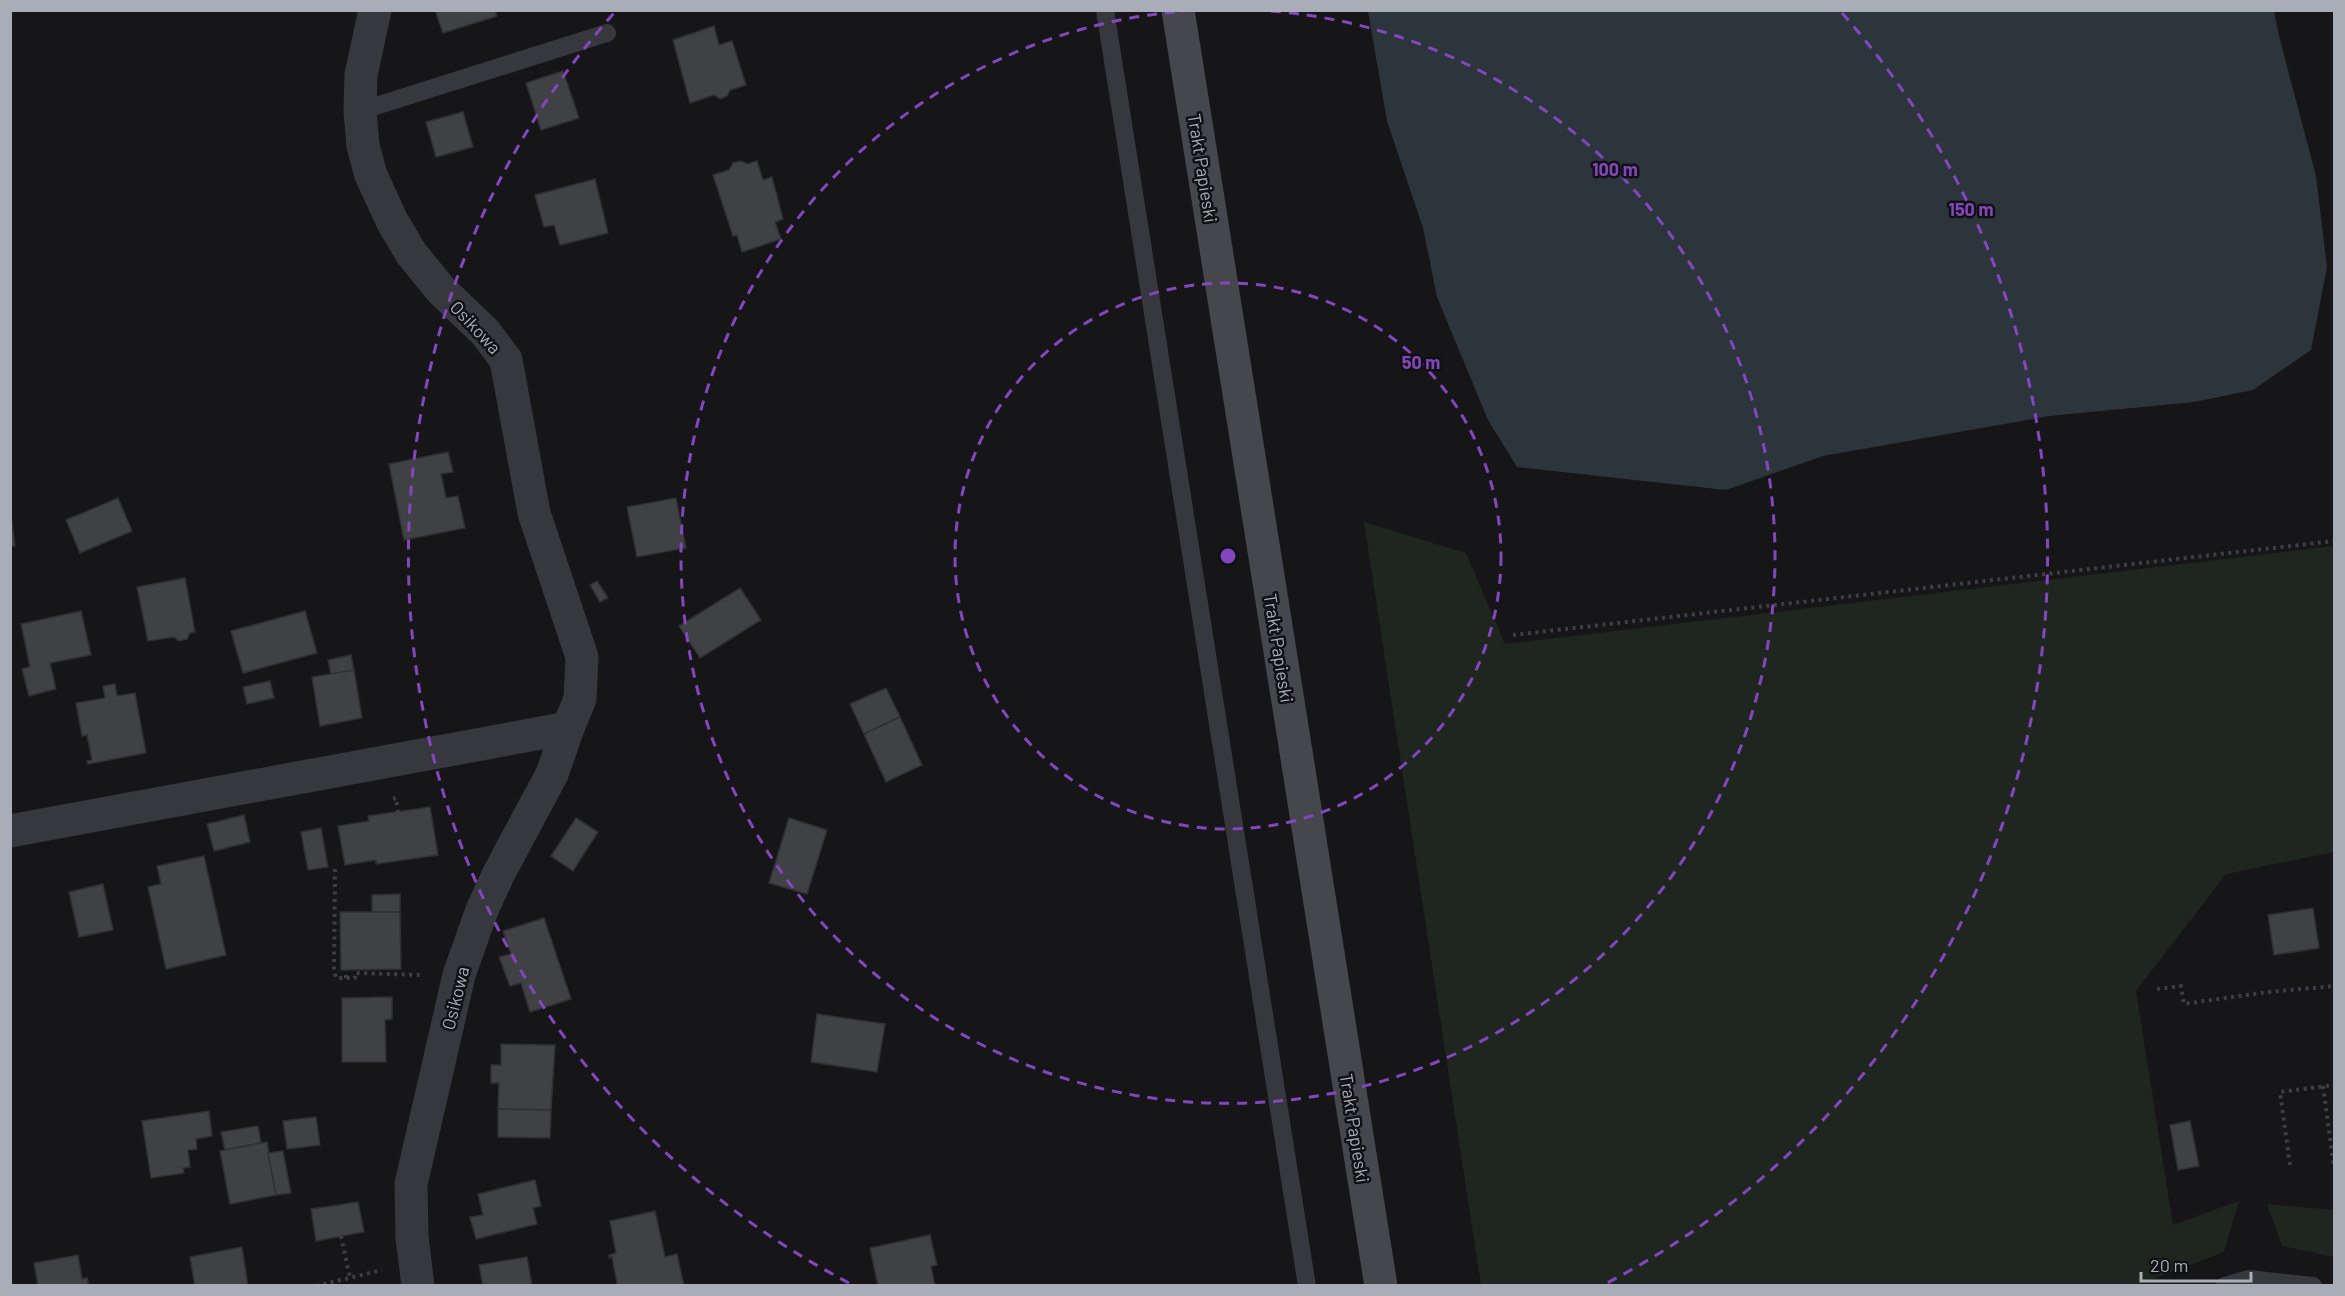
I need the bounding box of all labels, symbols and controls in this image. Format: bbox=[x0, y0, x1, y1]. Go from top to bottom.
street label: Trakt Papieski bbox=[1184, 112, 1222, 224]
text: 100 m bbox=[1592, 158, 1638, 180]
text: 150 m bbox=[1949, 198, 1993, 220]
street label: Osikowa bbox=[446, 296, 506, 358]
text: 50 m bbox=[1402, 351, 1440, 373]
centre of rings bbox=[1218, 546, 1238, 566]
street label: Trakt Papieski bbox=[1260, 592, 1298, 704]
street label: Osikowa bbox=[437, 964, 473, 1032]
street label: Trakt Papieski bbox=[1336, 1072, 1374, 1184]
scale bar bbox=[2141, 1245, 2250, 1283]
text: 20 m bbox=[2150, 1254, 2188, 1276]

